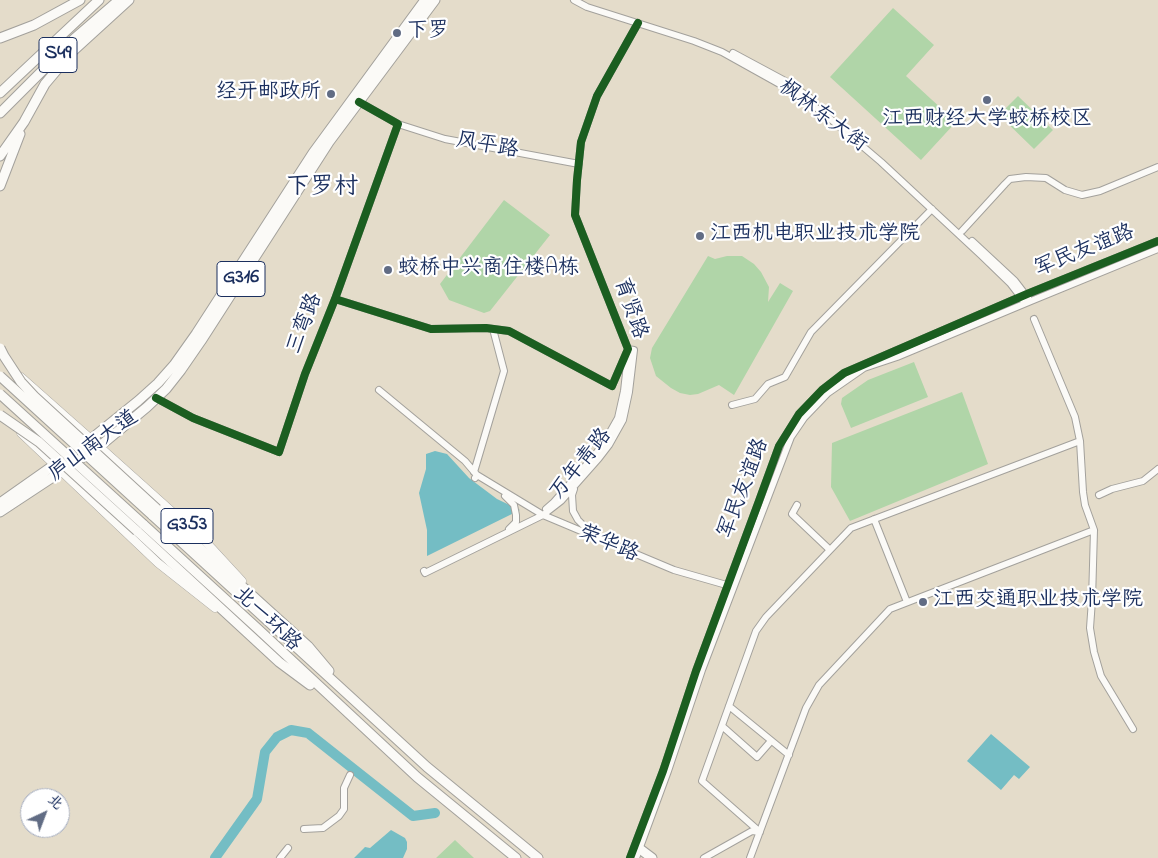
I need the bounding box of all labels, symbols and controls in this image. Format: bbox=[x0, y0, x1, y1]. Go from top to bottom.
place label: 下罗 bbox=[407, 20, 449, 46]
marker: 下罗 bbox=[391, 27, 403, 39]
road number: S49 bbox=[39, 38, 77, 72]
street label: 枫林东大街 bbox=[772, 75, 872, 159]
place label: 经开邮政所 bbox=[216, 81, 321, 107]
marker: 经开邮政所 bbox=[325, 88, 337, 100]
marker: 江西财经大学蛟桥校区 bbox=[981, 94, 993, 106]
place label: 江西财经大学蛟桥校区 bbox=[882, 108, 1092, 134]
street label: 风平路 bbox=[454, 129, 520, 165]
district label: 下罗村 bbox=[286, 175, 358, 203]
street label: 军民友谊路 bbox=[1032, 221, 1138, 283]
place label: 江西机电职业技术学院 bbox=[710, 223, 920, 249]
marker: 江西机电职业技术学院 bbox=[694, 230, 706, 242]
place label: 蛟桥中兴商住楼A栋 bbox=[398, 257, 579, 283]
road number: G316 bbox=[217, 262, 265, 296]
marker: 蛟桥中兴商住楼A栋 bbox=[382, 264, 394, 276]
street label: 育贤路 bbox=[607, 275, 651, 343]
street label: 三弯路 bbox=[283, 290, 329, 358]
street label: 庐山南大道 bbox=[44, 406, 144, 488]
street label: 万年青路 bbox=[546, 424, 618, 506]
street label: 军民友谊路 bbox=[714, 435, 776, 543]
road number: G353 bbox=[161, 508, 213, 544]
street label: 荣华路 bbox=[574, 521, 642, 569]
street label: 北一环路 bbox=[227, 582, 305, 658]
place label: 江西交通职业技术学院 bbox=[933, 589, 1143, 615]
marker: 江西交通职业技术学院 bbox=[917, 596, 929, 608]
north arrow bbox=[20, 788, 70, 838]
text: 北 bbox=[43, 790, 67, 815]

